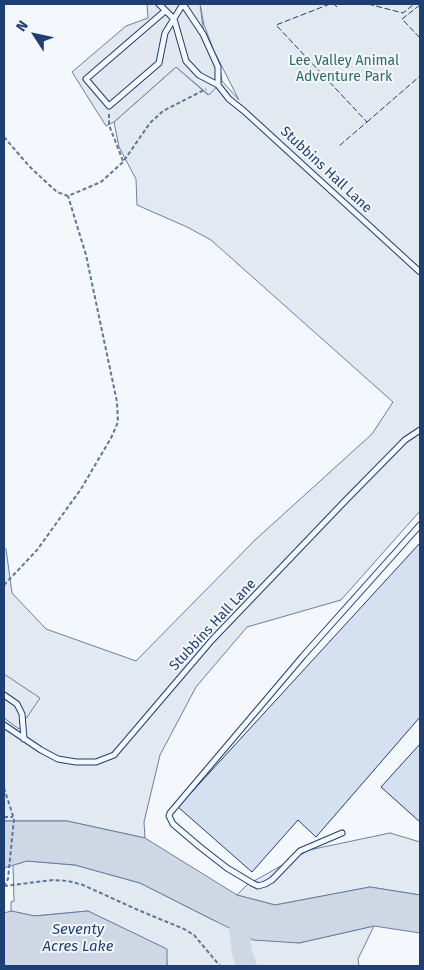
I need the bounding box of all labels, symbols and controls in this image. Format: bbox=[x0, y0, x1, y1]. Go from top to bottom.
north arrow bbox=[10, 10, 60, 60]
text: N bbox=[13, 17, 32, 35]
park label: Lee Valley Animal Adventure Park bbox=[289, 53, 399, 85]
street label: Stubbins Hall Lane bbox=[277, 123, 375, 217]
street label: Stubbins Hall Lane bbox=[166, 576, 260, 674]
water label: Seventy Acres Lake bbox=[43, 921, 113, 956]

